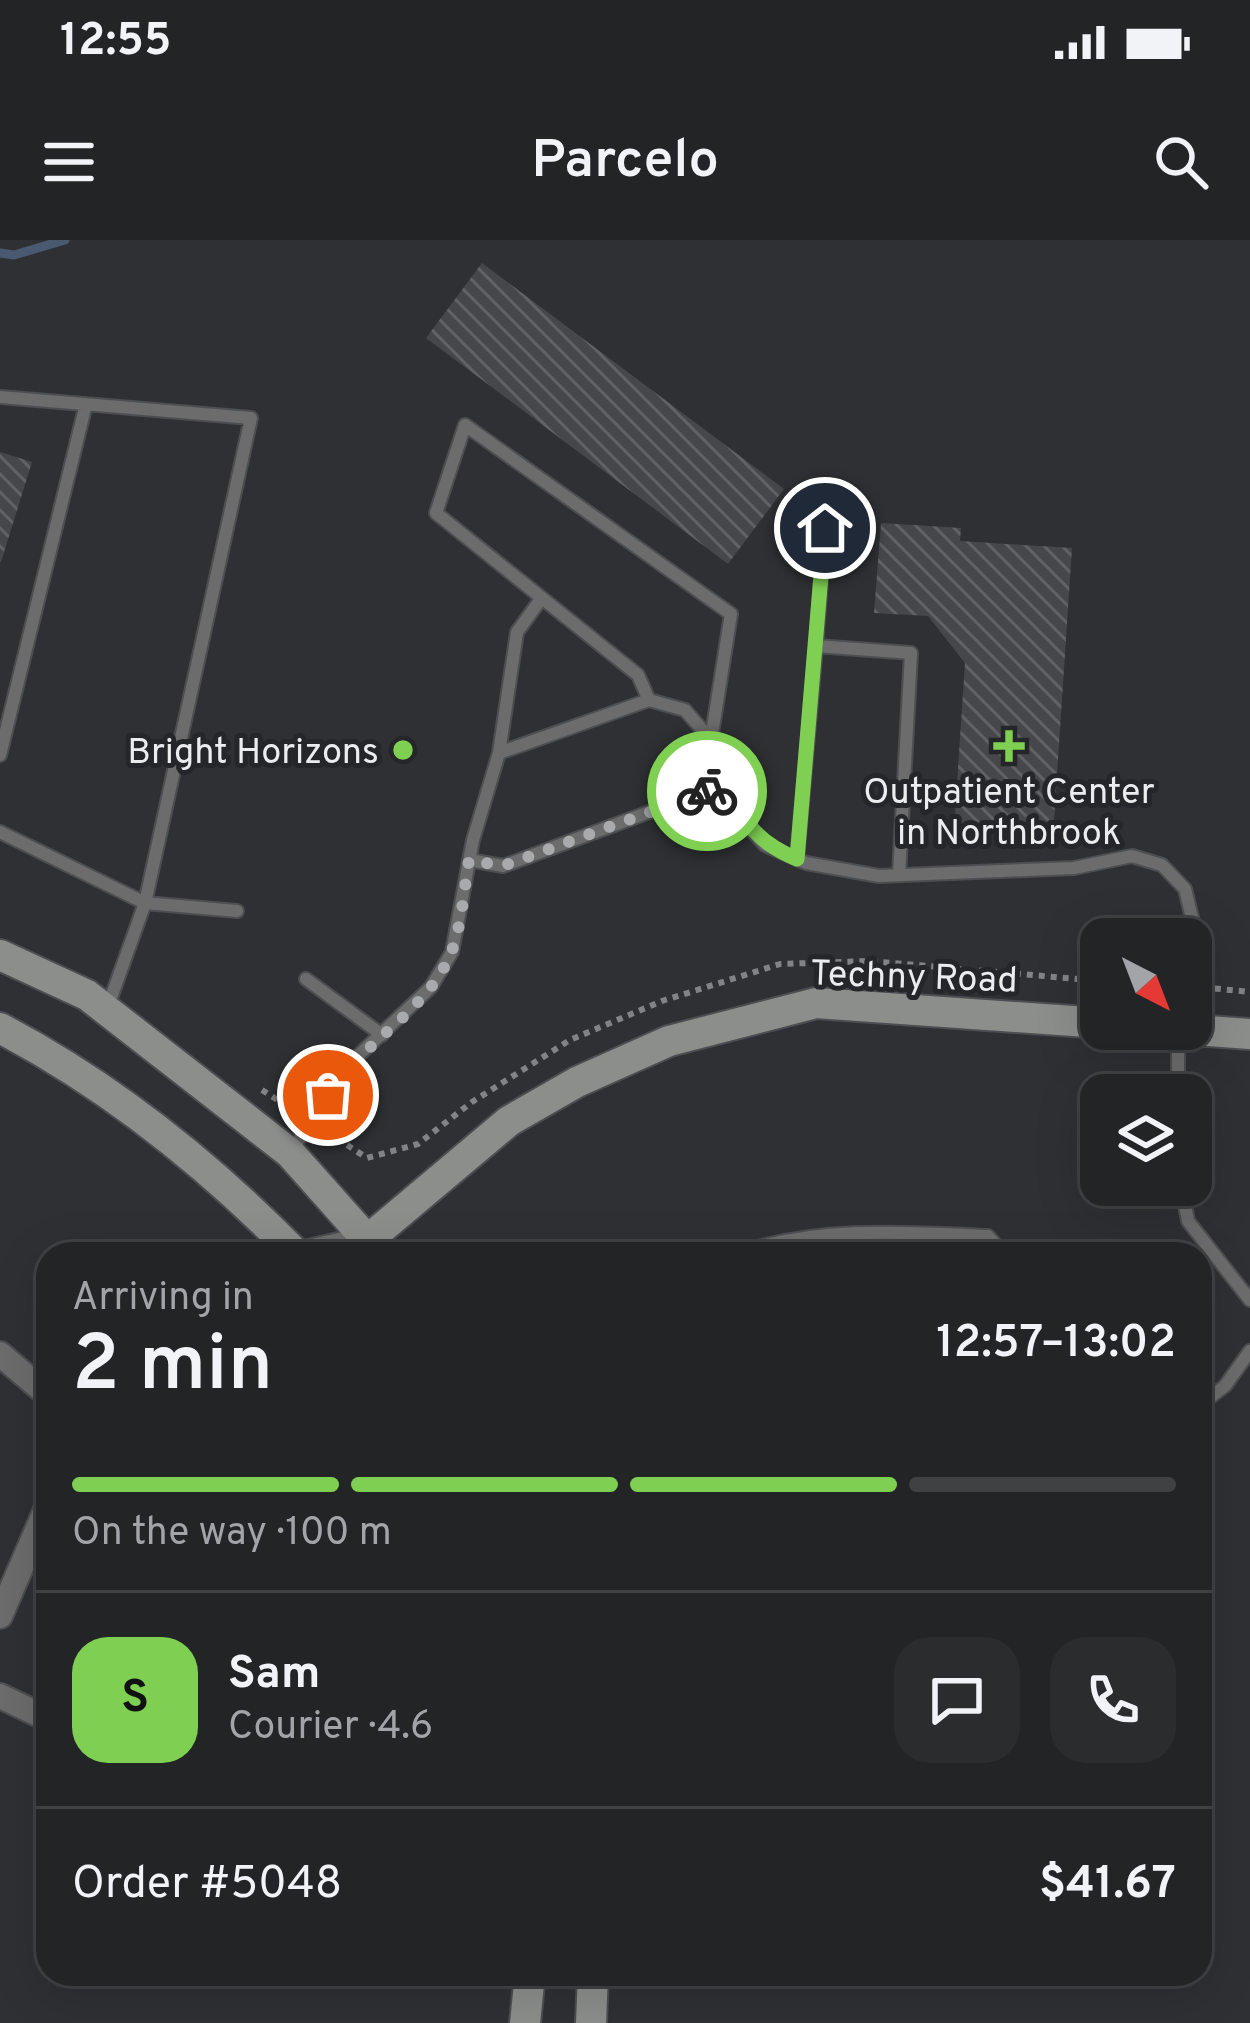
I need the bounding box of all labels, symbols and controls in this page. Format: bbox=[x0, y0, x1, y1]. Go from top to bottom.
text: 12:55 bbox=[60, 14, 171, 71]
text: Parcelo bbox=[531, 128, 719, 197]
icon: menu bbox=[36, 129, 102, 195]
icon: search bbox=[1148, 129, 1214, 195]
pin bbox=[774, 477, 876, 579]
icon: home bbox=[792, 495, 858, 561]
marker: Outpatient Center in Northbrook bbox=[993, 730, 1025, 762]
place label: Bright Horizons bbox=[127, 731, 379, 777]
courier bbox=[647, 731, 767, 851]
marker: Bright Horizons bbox=[390, 737, 416, 763]
icon: bike bbox=[674, 758, 740, 824]
place label: Outpatient Center in Northbrook bbox=[863, 771, 1155, 858]
north arrow bbox=[1080, 918, 1212, 1050]
map controls bbox=[1080, 918, 1212, 1206]
street label: Techny Road bbox=[809, 952, 1018, 1006]
pin bbox=[277, 1044, 379, 1146]
icon: bag bbox=[295, 1062, 361, 1128]
button: layers bbox=[1080, 1074, 1212, 1206]
text: Arriving in bbox=[72, 1275, 254, 1324]
text: 12:57–13:02 bbox=[936, 1316, 1176, 1373]
text: 2 min bbox=[72, 1319, 273, 1418]
text: On the way · 100 m bbox=[72, 1510, 392, 1559]
button: chat bbox=[894, 1637, 1020, 1763]
button: phone bbox=[1050, 1637, 1176, 1763]
text: Sam bbox=[228, 1647, 320, 1704]
text: S bbox=[121, 1671, 149, 1728]
text: Courier · 4.6 bbox=[228, 1704, 433, 1753]
text: Order #5048 bbox=[72, 1857, 342, 1914]
text: $41.67 bbox=[1039, 1857, 1176, 1914]

